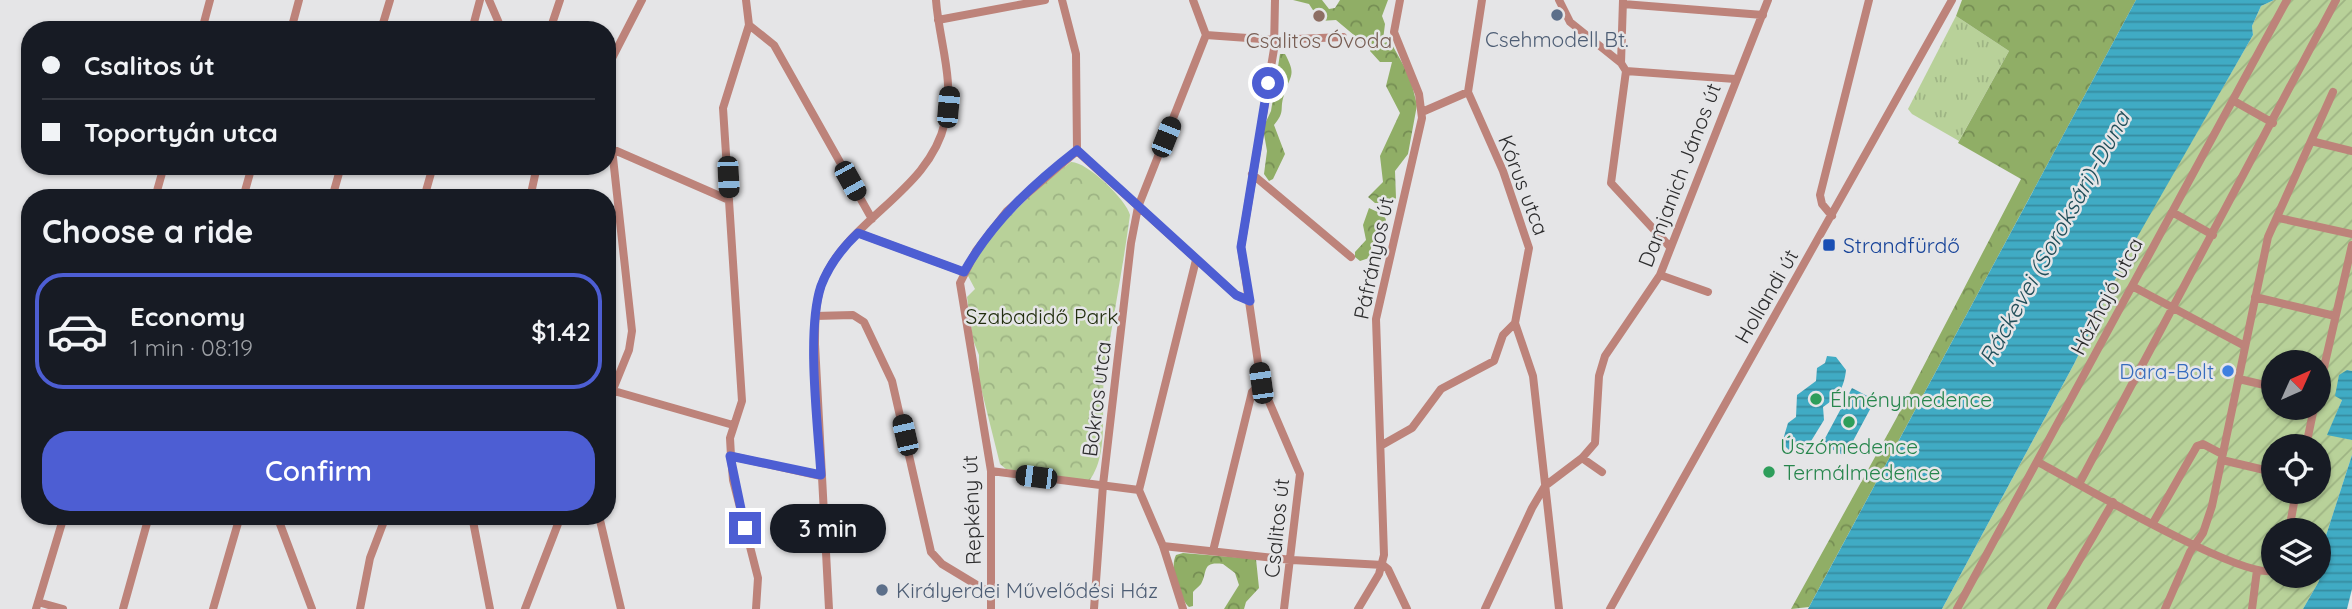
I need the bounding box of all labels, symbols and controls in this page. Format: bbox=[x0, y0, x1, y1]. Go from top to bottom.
marker: Csehmodell Bt. bbox=[1549, 7, 1565, 23]
marker: Csalitos Óvoda bbox=[1311, 8, 1327, 24]
place label: Csehmodell Bt. bbox=[1485, 26, 1629, 52]
place label: Csalitos Óvoda bbox=[1246, 27, 1392, 53]
text: Csalitos út bbox=[84, 49, 215, 82]
route start bbox=[1252, 67, 1284, 99]
street label: Damjanich János út bbox=[1632, 79, 1726, 271]
car bbox=[936, 85, 961, 129]
water label: Ráckevei (Soroksári)-Duna bbox=[1972, 105, 2136, 370]
car bbox=[1149, 114, 1184, 160]
text: Toportyán utca bbox=[84, 116, 278, 149]
street label: Kórus utca bbox=[1493, 131, 1555, 239]
car bbox=[717, 155, 740, 199]
car bbox=[831, 158, 870, 204]
street label: Páfrányos út bbox=[1347, 194, 1399, 322]
text: Choose a ride bbox=[42, 211, 254, 251]
place label: Strandfürdő bbox=[1843, 232, 1960, 258]
street label: Házhajó utca bbox=[2064, 233, 2148, 359]
marker: Strandfürdő bbox=[1821, 237, 1837, 253]
street label: Hollandi út bbox=[1729, 244, 1803, 348]
icon: car bbox=[46, 300, 109, 363]
text: Economy bbox=[130, 300, 245, 333]
park label: Szabadidő Park bbox=[966, 303, 1118, 329]
text: $1.42 bbox=[531, 315, 591, 348]
text: 1 min · 08:19 bbox=[130, 333, 253, 362]
street label: Bokros utca bbox=[1076, 340, 1116, 458]
north arrow bbox=[2261, 350, 2331, 420]
map controls bbox=[2261, 350, 2331, 588]
place label: Dara-Bolt bbox=[2119, 358, 2214, 384]
car bbox=[1248, 361, 1275, 405]
marker: Dara-Bolt bbox=[2220, 363, 2236, 379]
place label: Élménymedence bbox=[1830, 386, 1992, 412]
marker: Élménymedence bbox=[1808, 391, 1824, 407]
car bbox=[891, 412, 920, 458]
marker: Úszómedence bbox=[1841, 414, 1857, 430]
button: Confirm bbox=[42, 431, 595, 511]
place label: Úszómedence bbox=[1780, 433, 1918, 459]
button: locate bbox=[2261, 434, 2331, 504]
street label: Repkény út bbox=[956, 455, 986, 565]
place label: Termálmedence bbox=[1783, 459, 1940, 485]
car bbox=[1014, 464, 1059, 490]
marker: Termálmedence bbox=[1761, 464, 1777, 480]
street label: Csalitos út bbox=[1258, 477, 1294, 579]
callout: 3 min bbox=[770, 504, 885, 552]
route end bbox=[729, 512, 761, 544]
text: 3 min bbox=[799, 514, 857, 543]
button: layers bbox=[2261, 518, 2331, 588]
place label: Királyerdei Művelődési Ház bbox=[896, 577, 1158, 603]
marker: Királyerdei Művelődési Ház bbox=[874, 582, 890, 598]

